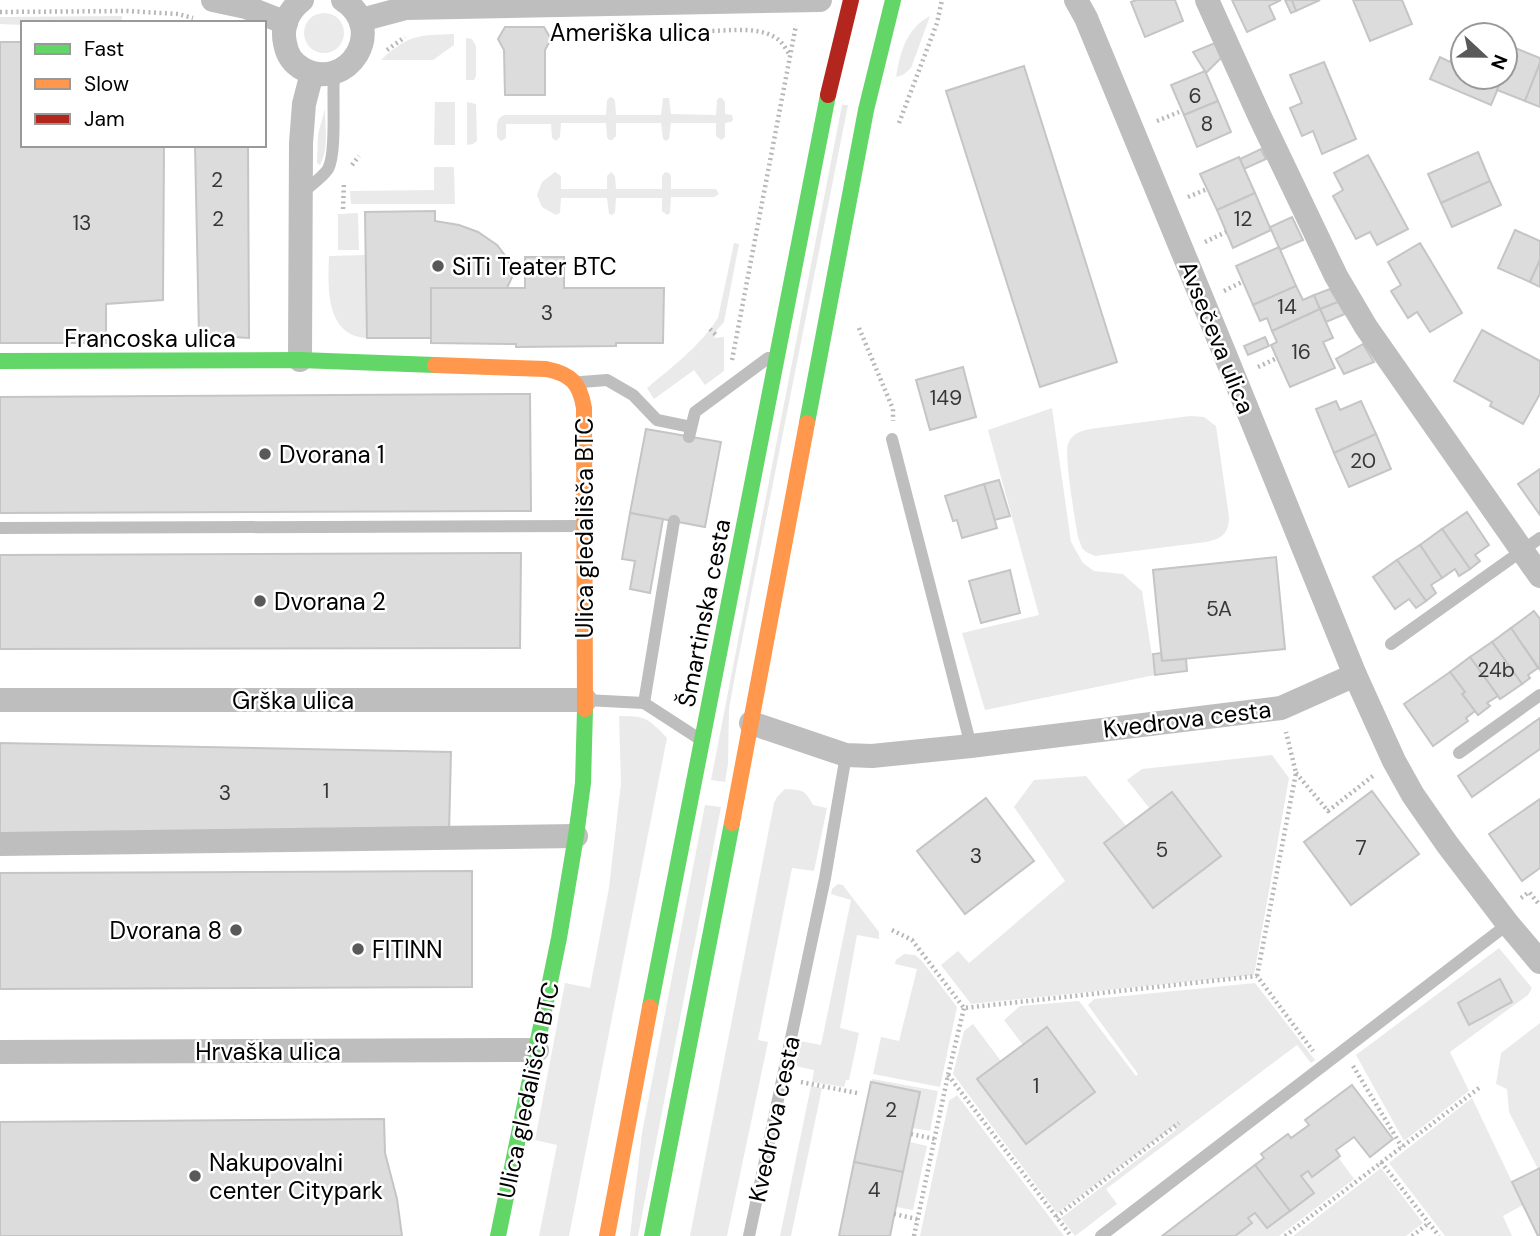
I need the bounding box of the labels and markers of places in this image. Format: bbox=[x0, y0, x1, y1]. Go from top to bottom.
place label: SiTi Teater BTC bbox=[452, 251, 617, 282]
marker: SiTi Teater BTC bbox=[430, 258, 446, 274]
place label: Dvorana 1 bbox=[279, 439, 384, 470]
marker: Dvorana 1 bbox=[257, 446, 273, 462]
place label: Dvorana 2 bbox=[274, 586, 386, 617]
marker: Dvorana 2 bbox=[252, 593, 268, 609]
place label: Dvorana 8 bbox=[109, 915, 222, 946]
marker: Dvorana 8 bbox=[228, 922, 244, 938]
place label: FITINN bbox=[372, 934, 443, 965]
marker: FITINN bbox=[350, 941, 366, 957]
place label: Nakupovalni center Citypark bbox=[209, 1147, 383, 1206]
marker: Nakupovalni center Citypark bbox=[187, 1168, 203, 1184]

